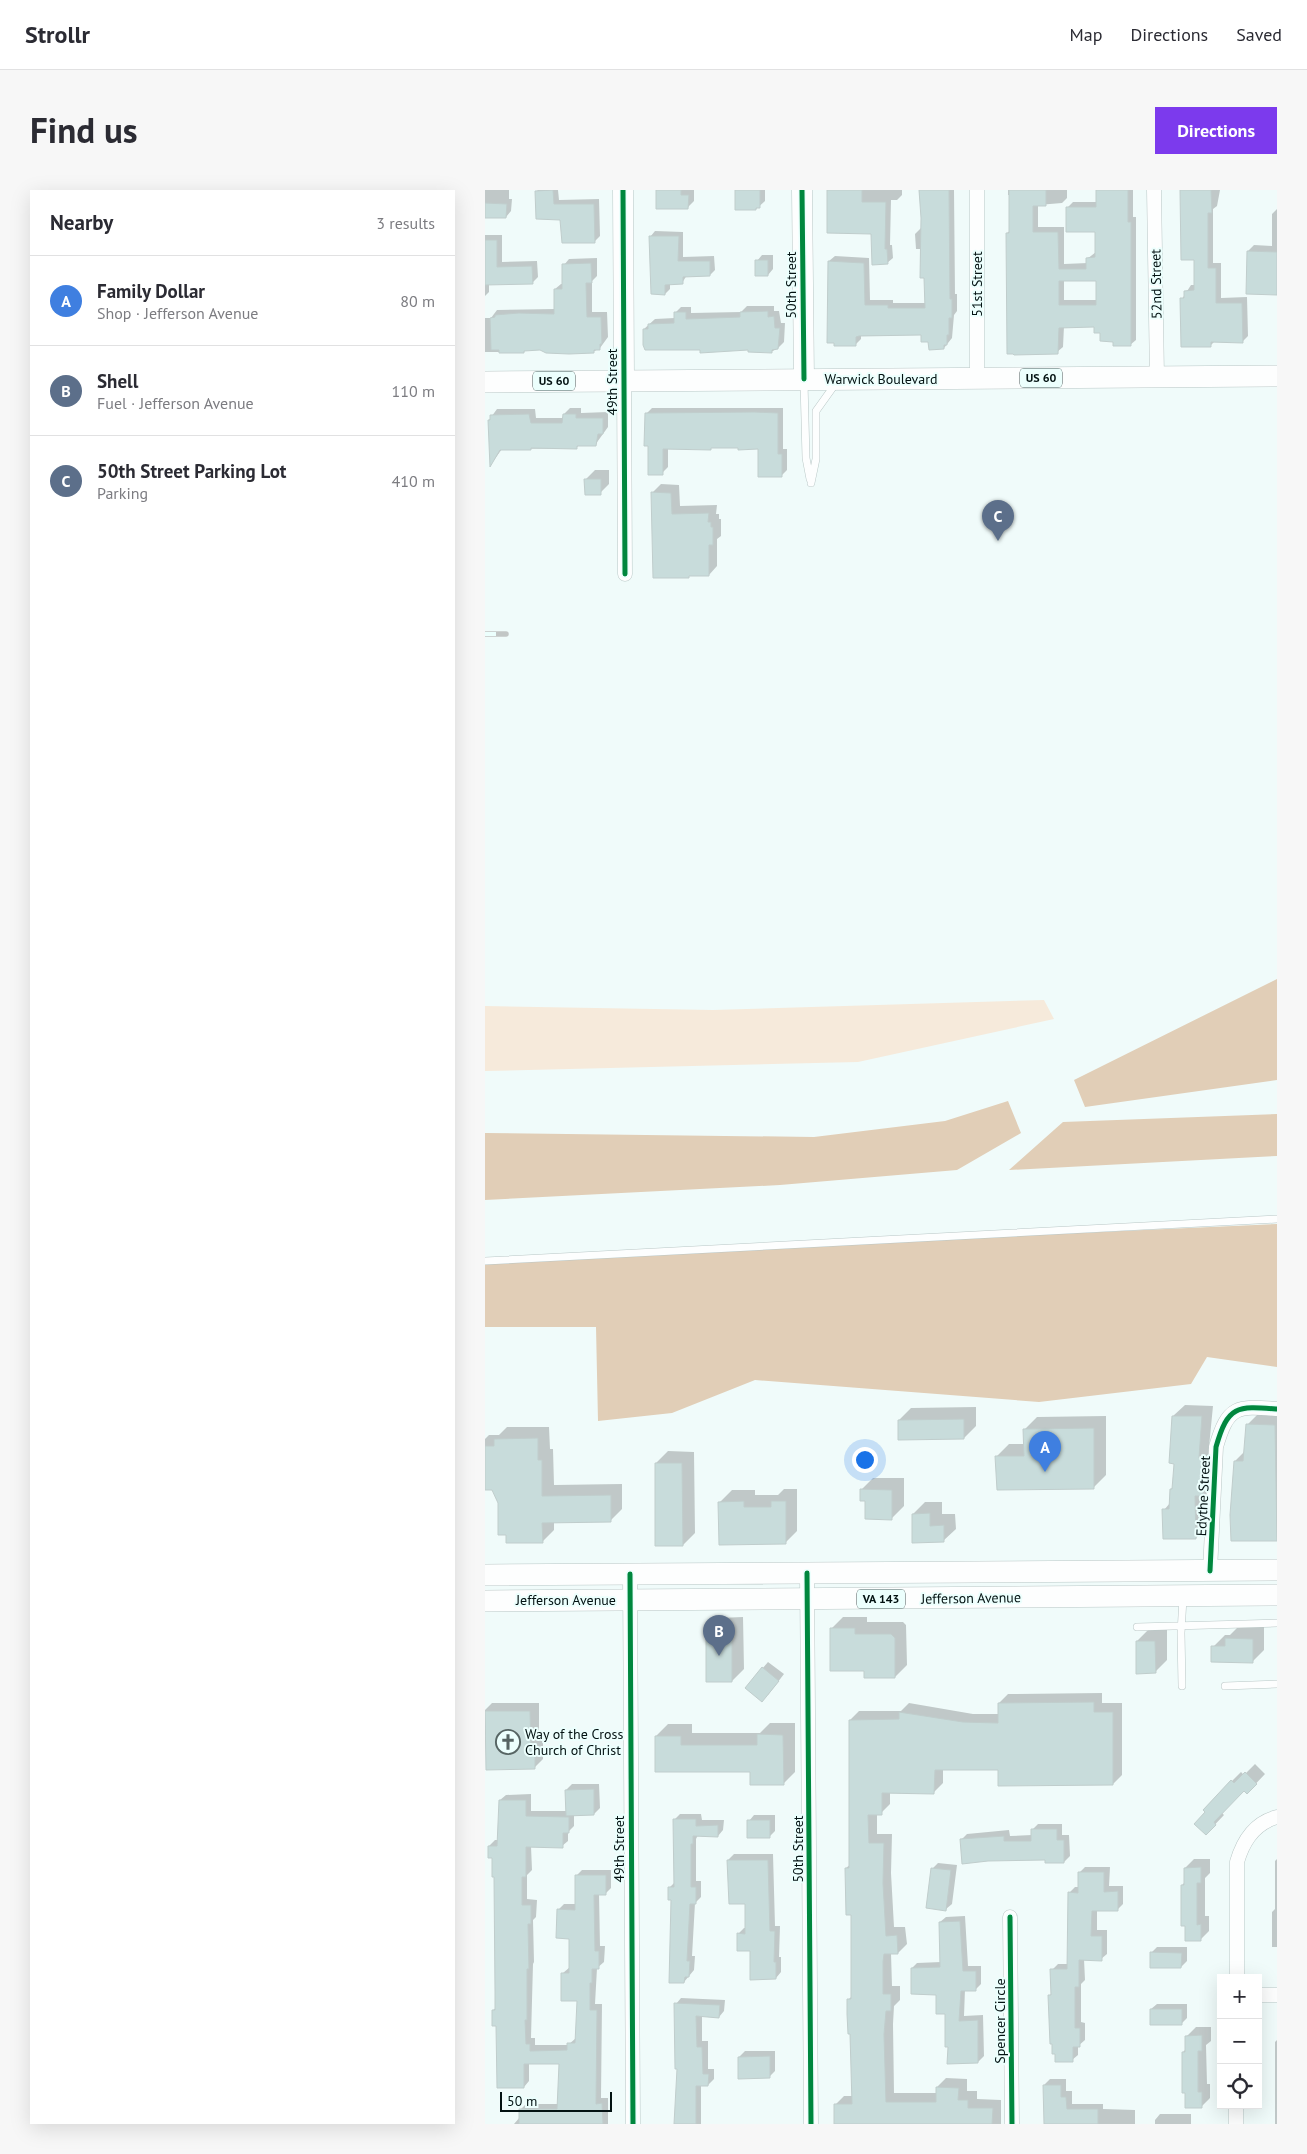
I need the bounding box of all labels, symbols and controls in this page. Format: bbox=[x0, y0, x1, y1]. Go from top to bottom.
text: Strollr bbox=[25, 19, 90, 50]
text: Map bbox=[1070, 23, 1102, 46]
text: Directions bbox=[1130, 23, 1208, 46]
text: Saved bbox=[1236, 23, 1282, 46]
text: Find us bbox=[30, 107, 138, 153]
button: Directions bbox=[1155, 107, 1277, 154]
text: Nearby bbox=[50, 209, 113, 236]
text: 3 results bbox=[376, 213, 435, 233]
street label: 52nd Street bbox=[1146, 249, 1166, 319]
street label: 50th Street bbox=[782, 251, 800, 319]
street label: 51st Street bbox=[968, 251, 986, 317]
text: Family Dollar bbox=[97, 279, 205, 303]
text: A bbox=[61, 291, 71, 311]
text: 80 m bbox=[400, 291, 435, 311]
text: Shop · Jefferson Avenue bbox=[97, 303, 258, 323]
street label: 49th Street bbox=[603, 348, 621, 416]
road number: US 60 bbox=[1020, 368, 1062, 388]
text: Shell bbox=[97, 369, 138, 393]
street label: Warwick Boulevard bbox=[824, 370, 938, 388]
road number: US 60 bbox=[533, 372, 575, 390]
text: B bbox=[61, 381, 71, 401]
text: 110 m bbox=[392, 381, 435, 401]
text: Fuel · Jefferson Avenue bbox=[97, 393, 254, 413]
text: 50th Street Parking Lot bbox=[97, 459, 287, 483]
text: C bbox=[62, 471, 70, 491]
text: 410 m bbox=[392, 471, 435, 491]
text: Parking bbox=[97, 483, 148, 503]
pin: C bbox=[982, 500, 1014, 541]
pin: A bbox=[1029, 1431, 1061, 1472]
your location bbox=[852, 1447, 878, 1473]
street label: Edythe Street bbox=[1192, 1455, 1214, 1537]
street label: Jefferson Avenue bbox=[920, 1588, 1021, 1608]
road number: VA 143 bbox=[857, 1590, 905, 1608]
street label: Jefferson Avenue bbox=[515, 1591, 616, 1609]
pin: B bbox=[703, 1615, 735, 1656]
place label: Way of the Cross Church of Christ bbox=[525, 1725, 623, 1759]
church icon: Way of the Cross Church of Christ bbox=[495, 1729, 521, 1755]
street label: 49th Street bbox=[610, 1815, 628, 1883]
street label: 50th Street bbox=[789, 1815, 807, 1883]
map controls bbox=[1217, 1974, 1262, 2109]
button: + bbox=[1217, 1974, 1262, 2019]
street label: Spencer Circle bbox=[991, 1978, 1009, 2064]
button: − bbox=[1217, 2019, 1262, 2064]
button: locate bbox=[1217, 2064, 1262, 2109]
scale bar bbox=[500, 2089, 613, 2112]
text: 50 m bbox=[507, 2092, 537, 2110]

